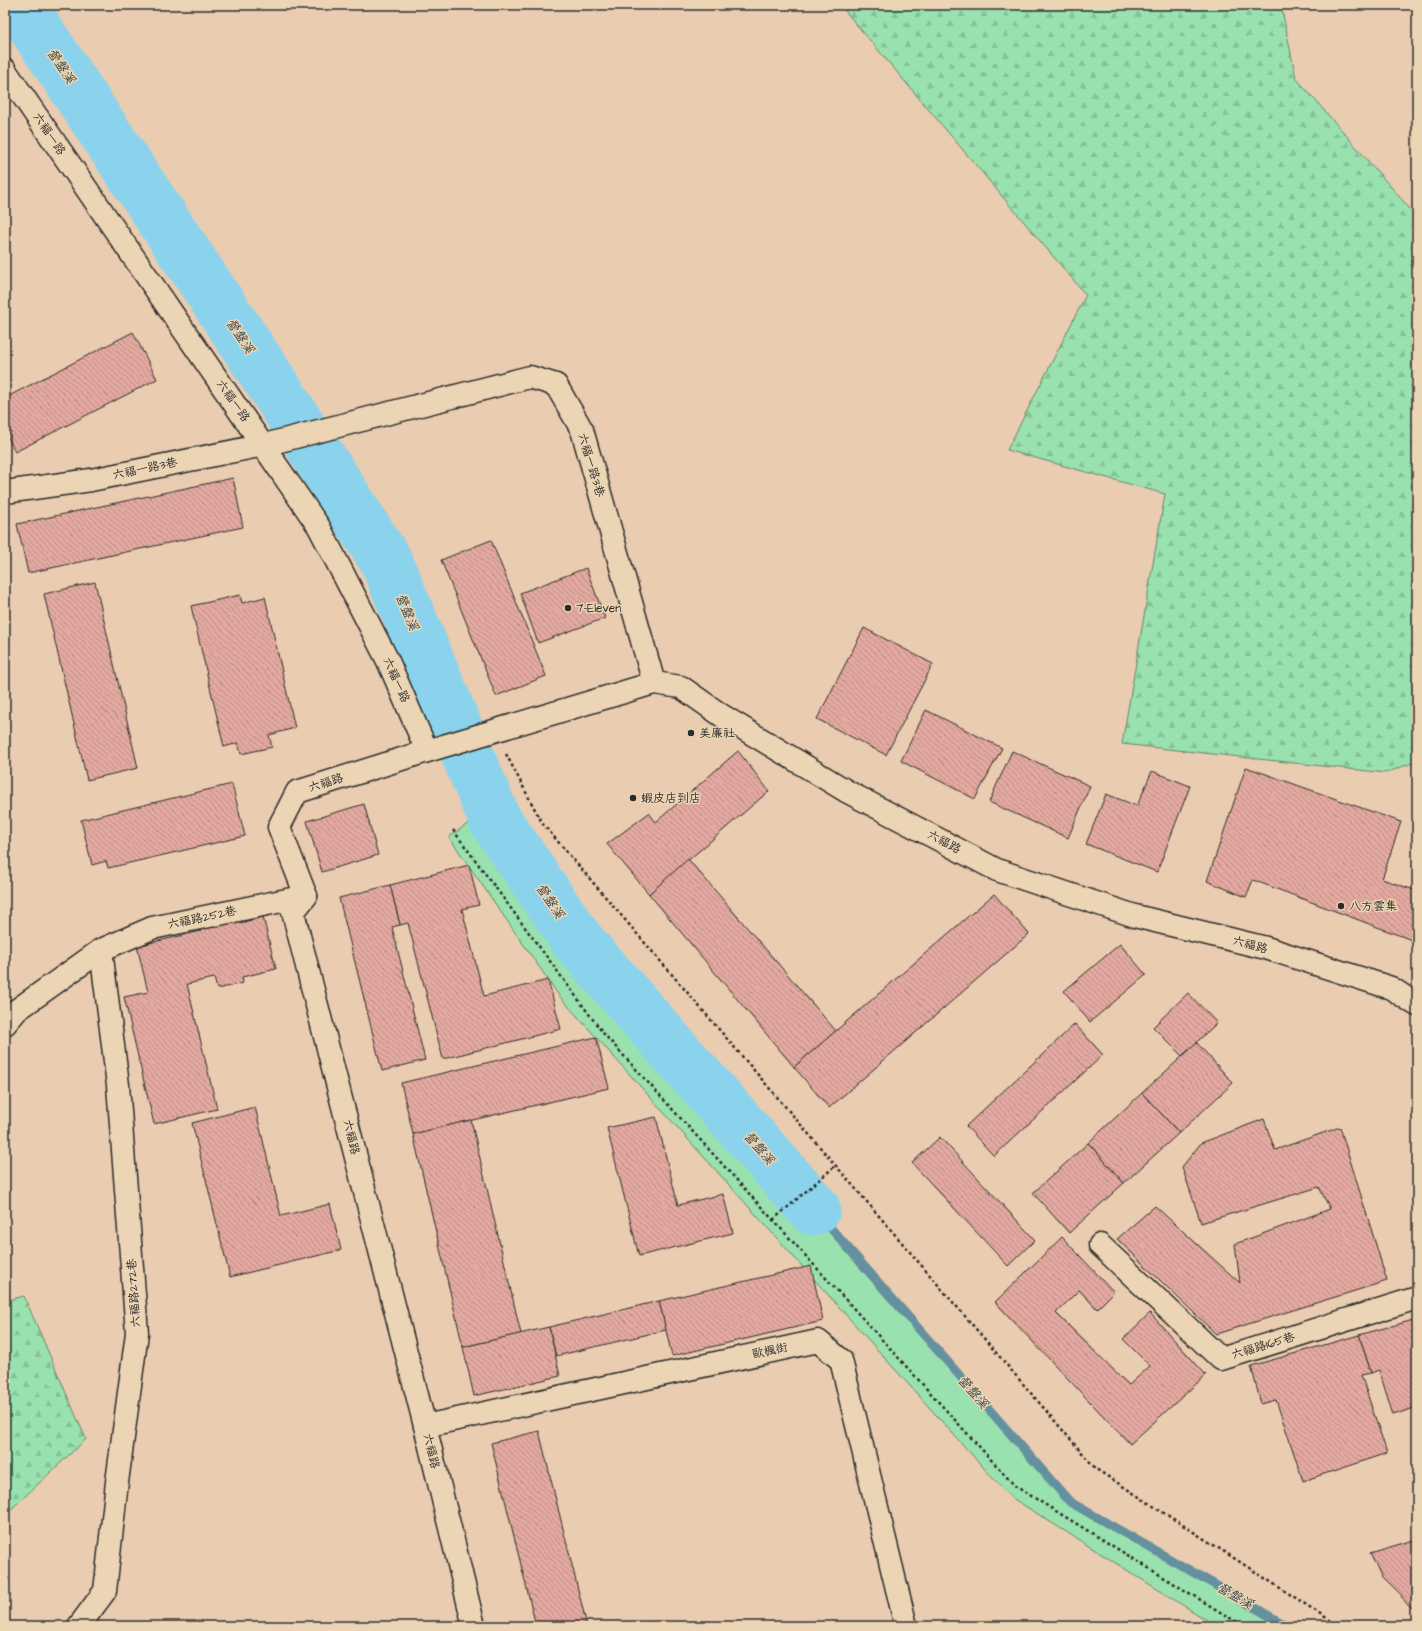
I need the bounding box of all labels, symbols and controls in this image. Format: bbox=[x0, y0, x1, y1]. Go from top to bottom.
water label: 營盤溪 bbox=[43, 45, 80, 88]
street label: 六福一路 bbox=[29, 109, 69, 159]
water label: 營盤溪 bbox=[222, 315, 259, 358]
street label: 六福一路 bbox=[212, 376, 254, 426]
street label: 六福一路3巷 bbox=[573, 431, 609, 499]
street label: 六福一路3巷 bbox=[111, 454, 179, 484]
water label: 營盤溪 bbox=[391, 591, 423, 634]
place label: 7-Eleven bbox=[576, 600, 621, 617]
marker: 7-Eleven bbox=[563, 603, 573, 613]
street label: 六福一路 bbox=[378, 655, 414, 705]
place label: 美廉社 bbox=[699, 725, 735, 742]
marker: 美廉社 bbox=[686, 728, 696, 738]
street label: 六福路 bbox=[306, 769, 346, 797]
place label: 蝦皮店到店 bbox=[641, 790, 701, 807]
marker: 蝦皮店到店 bbox=[628, 793, 638, 803]
street label: 六福路 bbox=[924, 826, 964, 858]
water label: 營盤溪 bbox=[532, 880, 569, 923]
place label: 八方雲集 bbox=[1349, 898, 1398, 915]
marker: 八方雲集 bbox=[1336, 901, 1346, 911]
street label: 六福路252巷 bbox=[166, 902, 238, 934]
street label: 六福路 bbox=[1230, 932, 1270, 958]
street label: 六福路 bbox=[338, 1117, 364, 1157]
water label: 營盤溪 bbox=[739, 1127, 779, 1169]
street label: 六福路272巷 bbox=[123, 1258, 145, 1328]
street label: 六福路165巷 bbox=[1229, 1328, 1297, 1364]
street label: 歐楓街 bbox=[751, 1339, 789, 1363]
water label: 營盤溪 bbox=[953, 1371, 993, 1413]
street label: 六福路 bbox=[418, 1431, 444, 1471]
water label: 營盤溪 bbox=[1214, 1578, 1257, 1614]

